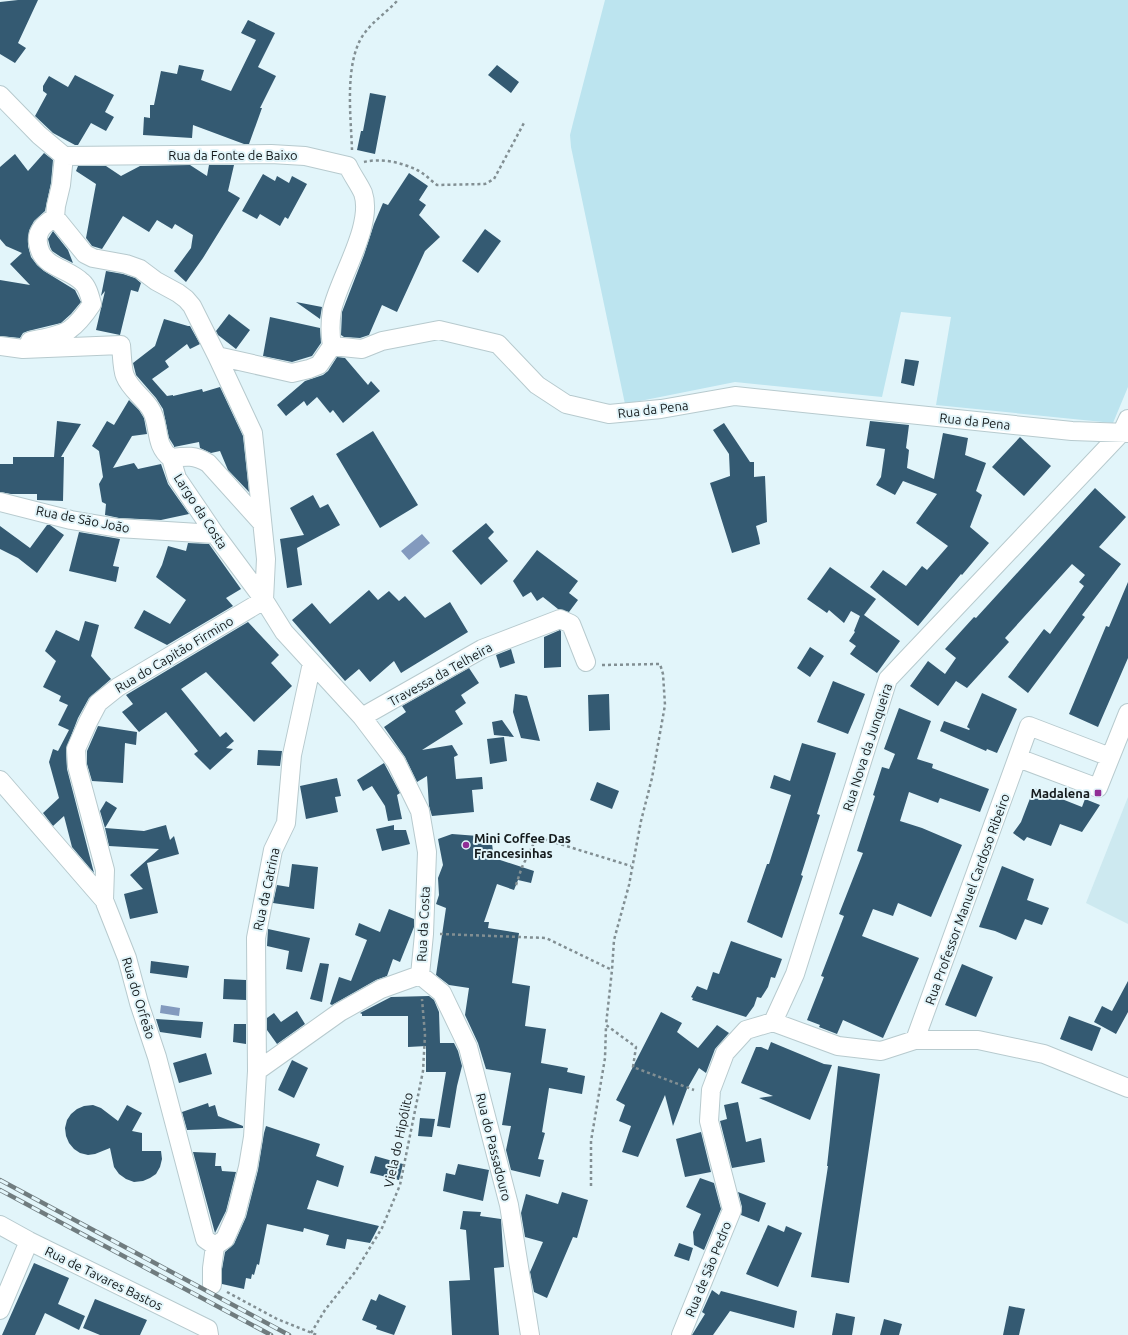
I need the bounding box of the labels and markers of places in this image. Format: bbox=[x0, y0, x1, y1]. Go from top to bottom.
place label: Madalena bbox=[1030, 786, 1090, 800]
marker: Madalena bbox=[1093, 788, 1103, 798]
place label: Mini Coffee Das Francesinhas bbox=[474, 831, 571, 860]
marker: Mini Coffee Das Francesinhas bbox=[461, 840, 471, 850]

